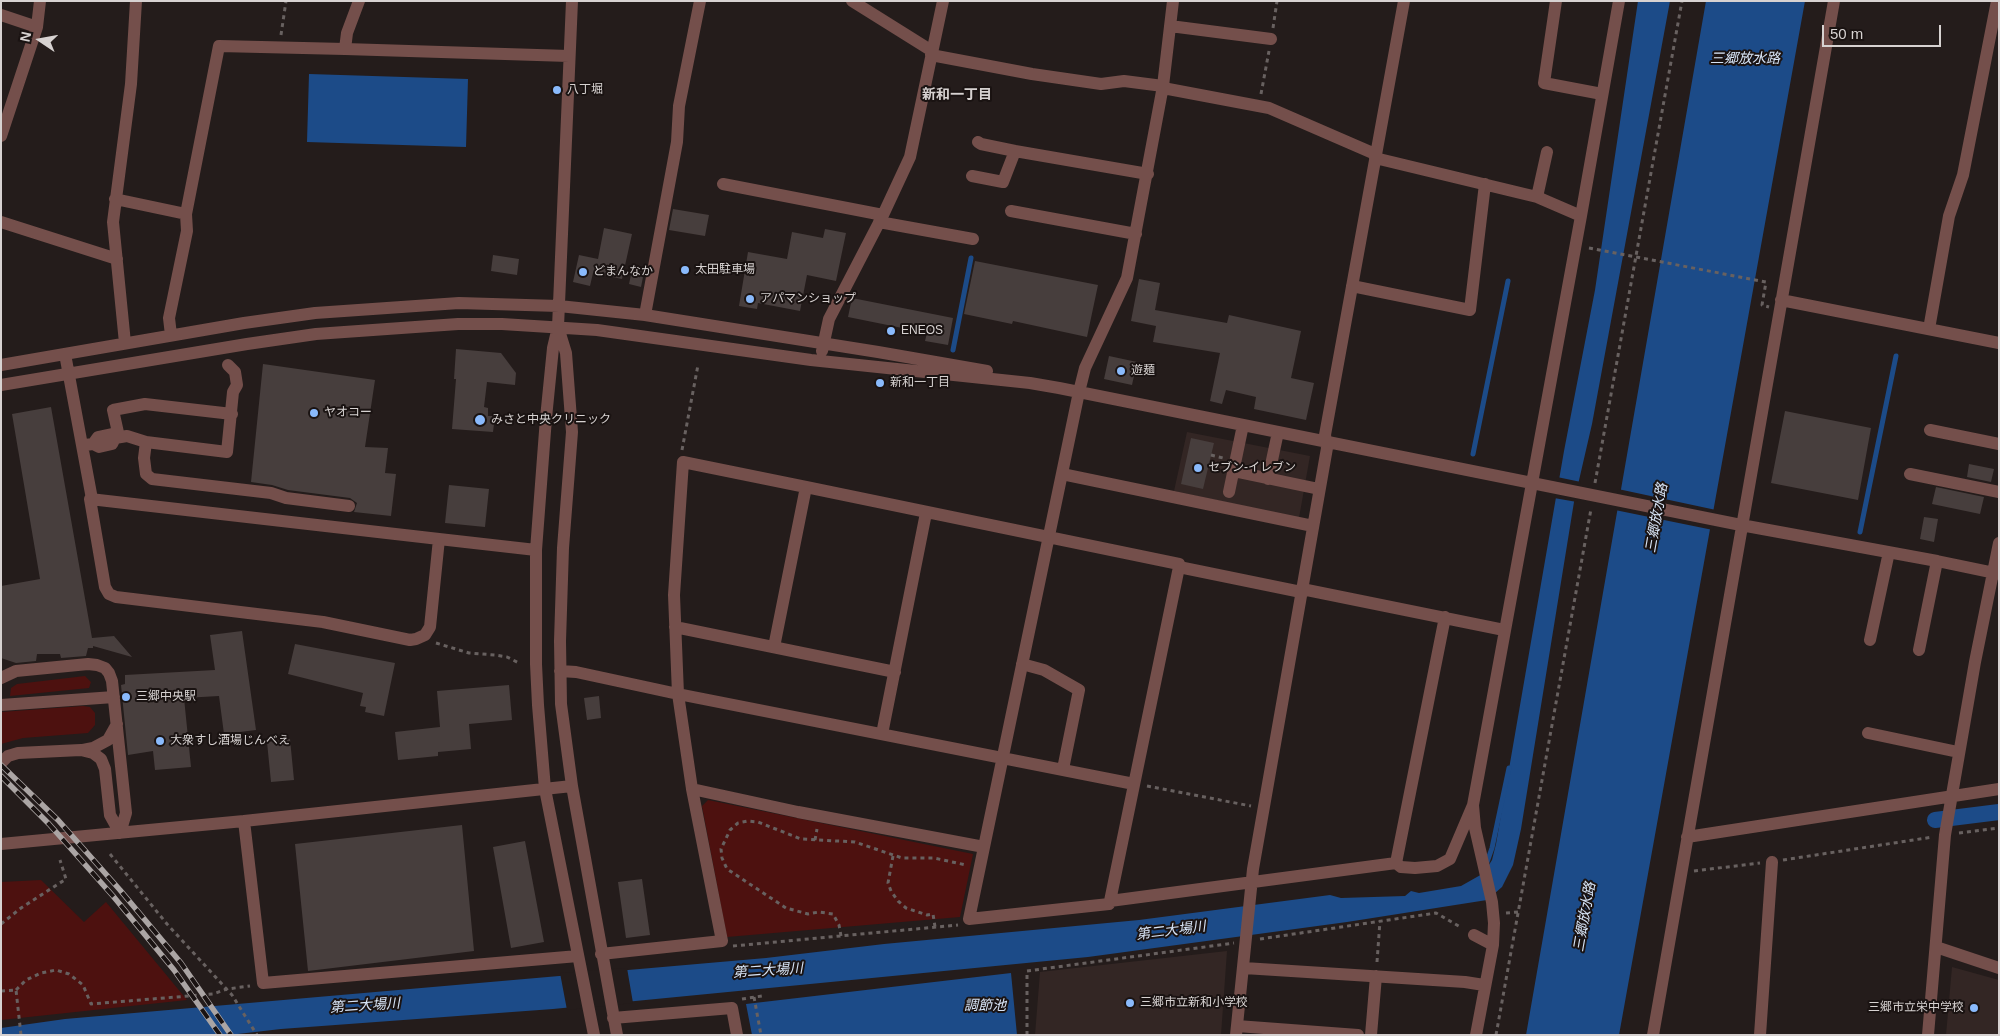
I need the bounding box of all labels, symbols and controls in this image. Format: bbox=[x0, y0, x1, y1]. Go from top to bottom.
north arrow bbox=[15, 15, 65, 65]
scale bar bbox=[1825, 15, 1944, 47]
text: 50 m bbox=[1830, 25, 1863, 42]
text: N bbox=[16, 30, 34, 43]
water label: 三郷放水路 bbox=[1710, 51, 1780, 67]
place label: 八丁堀 bbox=[567, 83, 603, 97]
marker: 八丁堀 bbox=[551, 84, 563, 96]
district label: 新和一丁目 bbox=[922, 87, 992, 103]
place label: 太田駐車場 bbox=[695, 263, 755, 277]
marker: 太田駐車場 bbox=[679, 264, 691, 276]
place label: どまんなか bbox=[593, 265, 653, 279]
marker: どまんなか bbox=[577, 266, 589, 278]
place label: アパマンショップ bbox=[760, 292, 856, 306]
marker: アパマンショップ bbox=[744, 293, 756, 305]
place label: ENEOS bbox=[901, 324, 943, 338]
marker: ENEOS bbox=[885, 325, 897, 337]
place label: 遊麺 bbox=[1131, 364, 1155, 378]
marker: 遊麺 bbox=[1115, 365, 1127, 377]
place label: 新和一丁目 bbox=[890, 376, 950, 390]
marker: 新和一丁目 bbox=[874, 377, 886, 389]
place label: ヤオコー bbox=[324, 406, 372, 420]
marker: ヤオコー bbox=[308, 407, 320, 419]
marker: みさと中央クリニック bbox=[473, 413, 487, 427]
place label: みさと中央クリニック bbox=[491, 413, 611, 427]
place label: セブン-イレブン bbox=[1208, 461, 1296, 475]
marker: セブン-イレブン bbox=[1192, 462, 1204, 474]
water label: 三郷放水路 bbox=[1643, 482, 1671, 554]
place label: 三郷中央駅 bbox=[136, 690, 196, 704]
marker: 三郷中央駅 bbox=[120, 691, 132, 703]
place label: 大衆すし酒場じんべえ bbox=[170, 734, 290, 748]
marker: 大衆すし酒場じんべえ bbox=[154, 735, 166, 747]
water label: 三郷放水路 bbox=[1571, 881, 1599, 953]
water label: 第二大場川 bbox=[1135, 918, 1207, 944]
water label: 第二大場川 bbox=[732, 960, 804, 982]
water label: 第二大場川 bbox=[329, 995, 401, 1017]
place label: 三郷市立新和小学校 bbox=[1140, 996, 1248, 1010]
marker: 三郷市立新和小学校 bbox=[1124, 997, 1136, 1009]
water label: 調節池 bbox=[964, 998, 1006, 1014]
place label: 三郷市立栄中学校 bbox=[1868, 1001, 1964, 1015]
marker: 三郷市立栄中学校 bbox=[1968, 1002, 1980, 1014]

